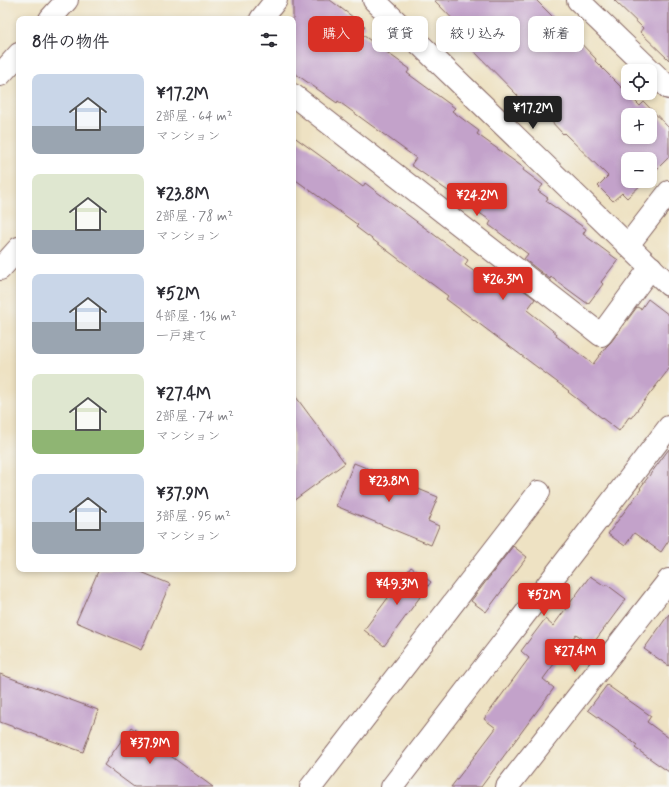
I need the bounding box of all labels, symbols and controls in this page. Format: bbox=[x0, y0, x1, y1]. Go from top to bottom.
chip: 購入 bbox=[308, 16, 364, 52]
chip: 賃貸 bbox=[372, 16, 428, 52]
chip: 絞り込み bbox=[436, 16, 520, 52]
chip: 新着 bbox=[528, 16, 584, 52]
icon: filters bbox=[258, 29, 280, 51]
text: 8件の物件 bbox=[32, 31, 110, 53]
map controls bbox=[621, 64, 657, 188]
button: locate bbox=[621, 64, 657, 100]
text: ¥17.2M bbox=[156, 83, 209, 105]
icon: home bbox=[64, 90, 112, 138]
pin: ¥17.2M bbox=[500, 96, 566, 130]
text: ¥17.2M bbox=[513, 100, 553, 117]
text: 2部屋 · 64 m² bbox=[156, 108, 233, 125]
button: + bbox=[621, 108, 657, 144]
text: マンション bbox=[156, 128, 220, 145]
button: − bbox=[621, 152, 657, 188]
text: ¥23.8M bbox=[156, 183, 209, 205]
pin: ¥24.2M bbox=[444, 183, 510, 217]
text: ¥24.2M bbox=[456, 187, 498, 204]
icon: home bbox=[64, 190, 112, 238]
text: 2部屋 · 78 m² bbox=[156, 208, 233, 225]
text: マンション bbox=[156, 228, 220, 245]
pin: ¥26.3M bbox=[470, 267, 536, 301]
text: ¥26.3M bbox=[482, 271, 524, 288]
text: ¥52M bbox=[156, 283, 200, 305]
icon: home bbox=[64, 290, 112, 338]
text: 4部屋 · 136 m² bbox=[156, 308, 237, 325]
text: 一戸建て bbox=[156, 328, 208, 345]
text: ¥27.4M bbox=[156, 383, 211, 405]
icon: home bbox=[64, 390, 112, 438]
text: 2部屋 · 74 m² bbox=[156, 408, 234, 425]
text: マンション bbox=[156, 428, 220, 445]
pin: ¥23.8M bbox=[356, 469, 422, 503]
text: ¥23.8M bbox=[369, 473, 409, 490]
text: ¥37.9M bbox=[156, 483, 209, 505]
icon: home bbox=[64, 490, 112, 538]
text: 3部屋 · 95 m² bbox=[156, 508, 231, 525]
text: マンション bbox=[156, 528, 220, 545]
pin: ¥49.3M bbox=[364, 572, 430, 606]
text: ¥49.3M bbox=[376, 576, 418, 593]
pin: ¥52M bbox=[520, 583, 568, 617]
text: ¥52M bbox=[527, 587, 561, 604]
pin: ¥27.4M bbox=[542, 639, 608, 673]
text: ¥27.4M bbox=[554, 643, 596, 660]
pin: ¥37.9M bbox=[117, 731, 183, 765]
text: ¥37.9M bbox=[130, 735, 170, 752]

